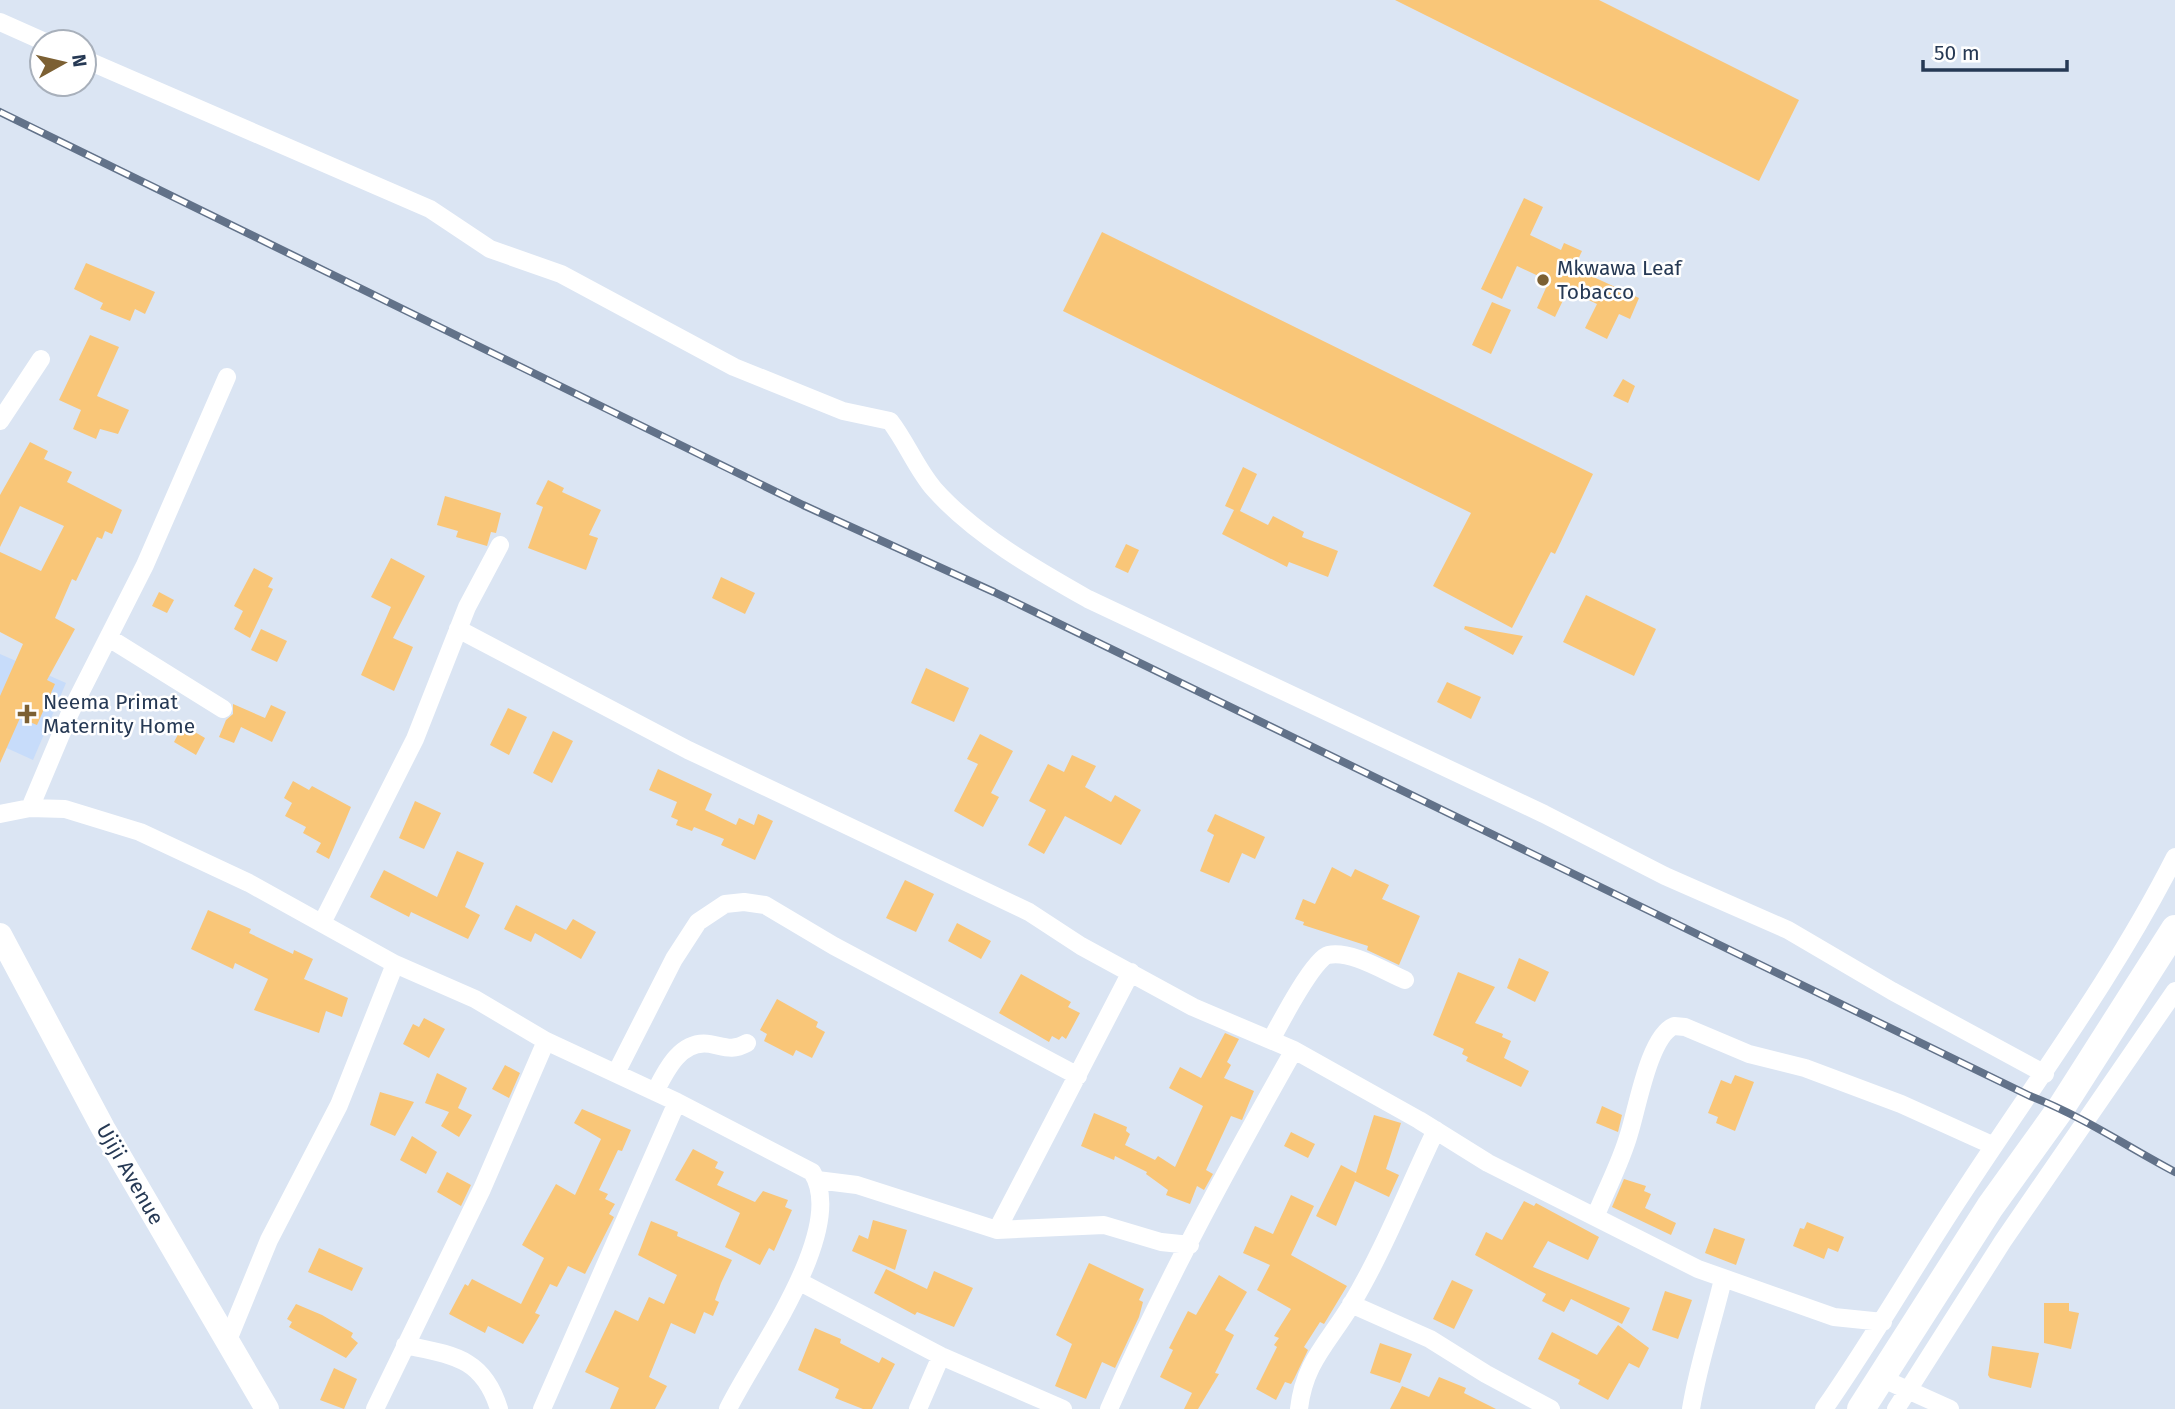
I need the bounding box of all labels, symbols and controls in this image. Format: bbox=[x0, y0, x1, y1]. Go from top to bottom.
north arrow bbox=[28, 28, 98, 98]
scale bar bbox=[1923, 28, 2066, 72]
text: 50 m bbox=[1934, 40, 1980, 66]
text: N bbox=[67, 53, 92, 69]
place label: Mkwawa Leaf Tobacco bbox=[1557, 255, 1684, 305]
marker: Mkwawa Leaf Tobacco bbox=[1535, 272, 1551, 288]
place label: Neema Primat Maternity Home bbox=[43, 689, 195, 739]
marker: Neema Primat Maternity Home bbox=[17, 704, 37, 724]
street label: Ujiji Avenue bbox=[91, 1119, 169, 1229]

